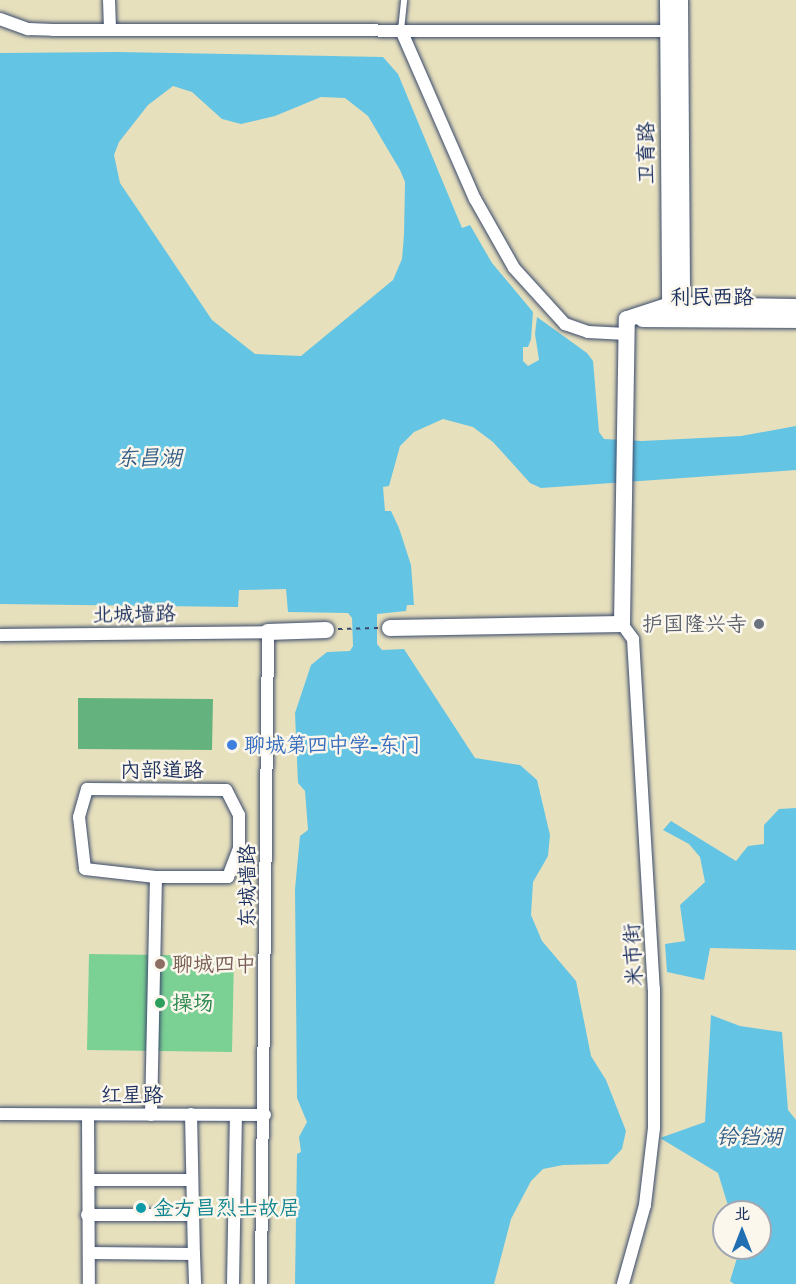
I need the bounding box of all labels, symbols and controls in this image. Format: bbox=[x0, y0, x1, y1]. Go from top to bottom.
street label: 卫育路 bbox=[633, 122, 659, 184]
street label: 利民西路 bbox=[670, 284, 754, 310]
water label: 东昌湖 bbox=[116, 445, 182, 471]
street label: 北城墙路 bbox=[92, 601, 176, 627]
place label: 护国隆兴寺 bbox=[642, 611, 747, 637]
marker: 护国隆兴寺 bbox=[752, 617, 766, 631]
place label: 聊城第四中学-东门 bbox=[244, 732, 420, 758]
marker: 聊城第四中学-东门 bbox=[225, 738, 239, 752]
street label: 内部道路 bbox=[120, 757, 204, 783]
street label: 东城墙路 bbox=[234, 844, 260, 928]
street label: 米市街 bbox=[619, 923, 647, 987]
place label: 聊城四中 bbox=[172, 951, 256, 977]
marker: 聊城四中 bbox=[153, 957, 167, 971]
place label: 操场 bbox=[172, 990, 214, 1016]
marker: 操场 bbox=[153, 996, 167, 1010]
street label: 红星路 bbox=[101, 1082, 163, 1108]
water label: 铃铛湖 bbox=[716, 1124, 782, 1150]
place label: 金方昌烈士故居 bbox=[153, 1195, 300, 1221]
north arrow bbox=[712, 1200, 772, 1260]
marker: 金方昌烈士故居 bbox=[134, 1201, 148, 1215]
text: 北 bbox=[734, 1204, 750, 1223]

